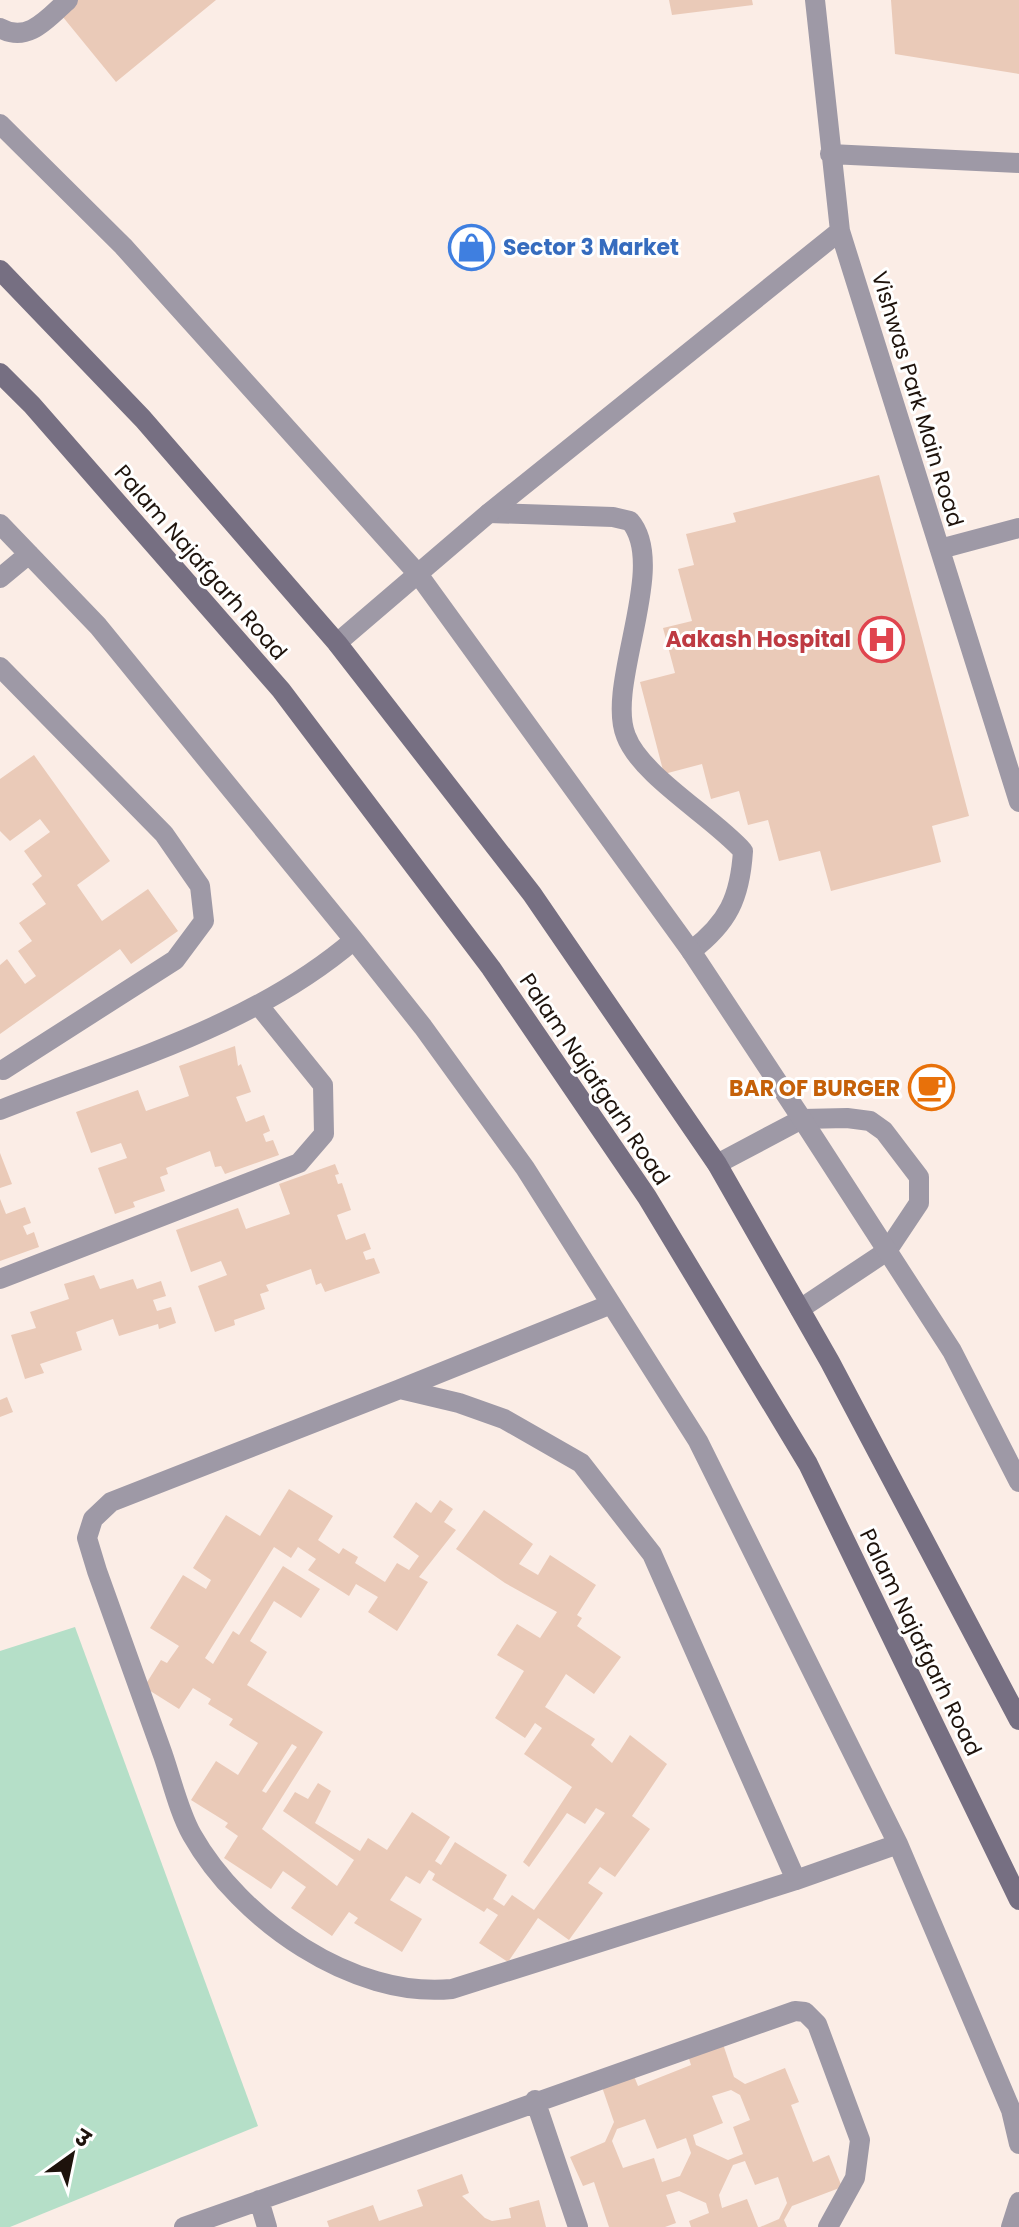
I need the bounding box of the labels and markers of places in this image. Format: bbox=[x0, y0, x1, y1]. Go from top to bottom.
shop icon: Sector 3 Market bbox=[448, 223, 496, 271]
place label: Sector 3 Market bbox=[503, 232, 679, 263]
hospital icon: Aakash Hospital bbox=[858, 615, 906, 663]
place label: Aakash Hospital bbox=[665, 624, 851, 655]
cafe icon: BAR OF BURGER bbox=[907, 1064, 955, 1112]
place label: BAR OF BURGER bbox=[729, 1073, 900, 1104]

